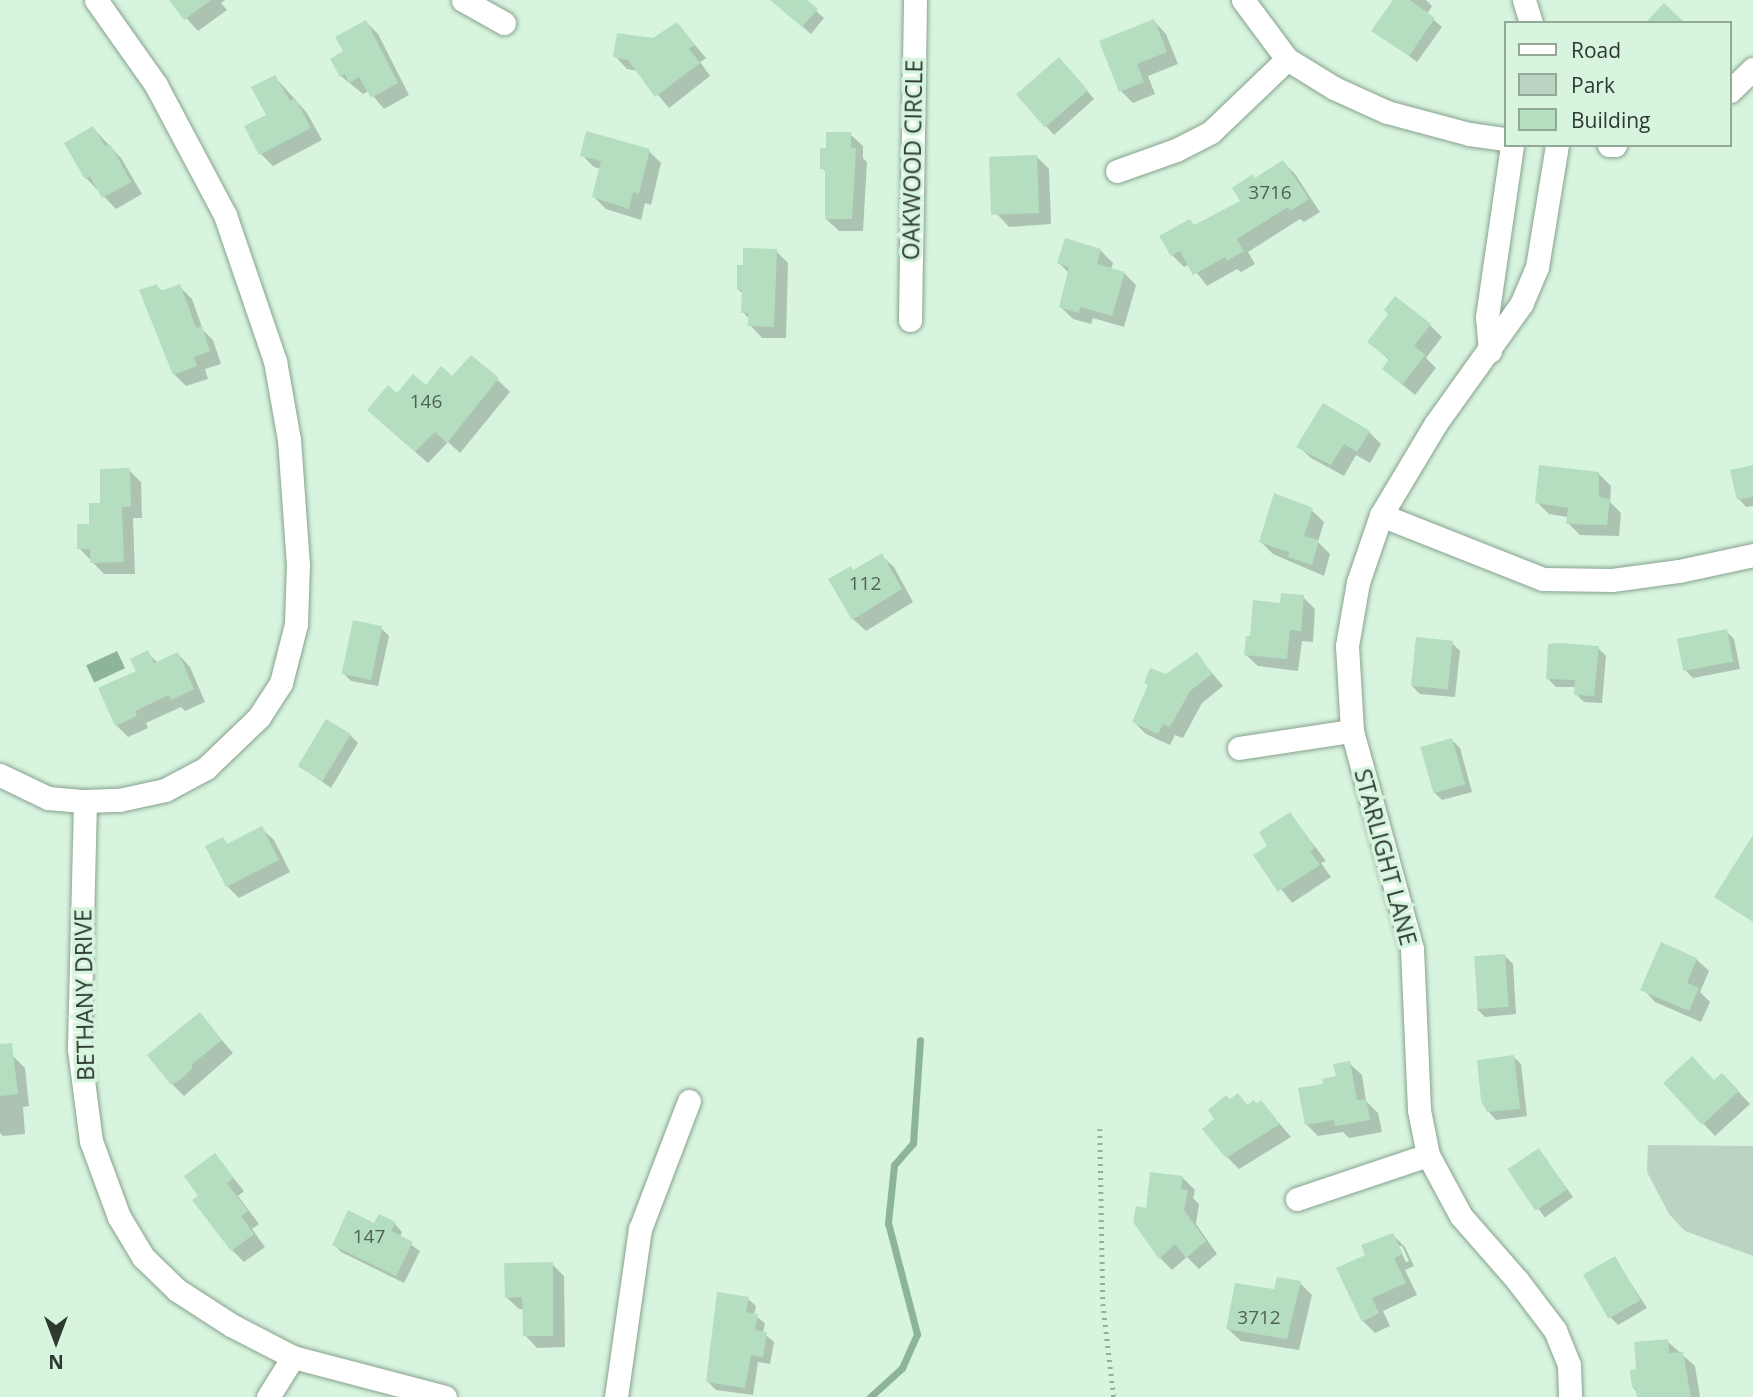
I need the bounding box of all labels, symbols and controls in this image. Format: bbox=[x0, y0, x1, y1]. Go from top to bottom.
legend bbox=[1504, 21, 1732, 147]
text: Road bbox=[1571, 36, 1621, 64]
street label: OAKWOOD CIRCLE bbox=[896, 59, 928, 261]
text: Park bbox=[1571, 71, 1615, 99]
text: Building bbox=[1571, 106, 1650, 134]
house number: 3716 bbox=[1248, 182, 1292, 204]
house number: 146 bbox=[410, 391, 442, 413]
house number: 112 bbox=[849, 573, 881, 595]
street label: STARLIGHT LANE bbox=[1349, 766, 1423, 948]
street label: BETHANY DRIVE bbox=[69, 909, 99, 1081]
house number: 147 bbox=[353, 1226, 385, 1248]
north arrow bbox=[21, 1306, 91, 1376]
house number: 3712 bbox=[1237, 1307, 1281, 1329]
text: N bbox=[48, 1349, 64, 1375]

